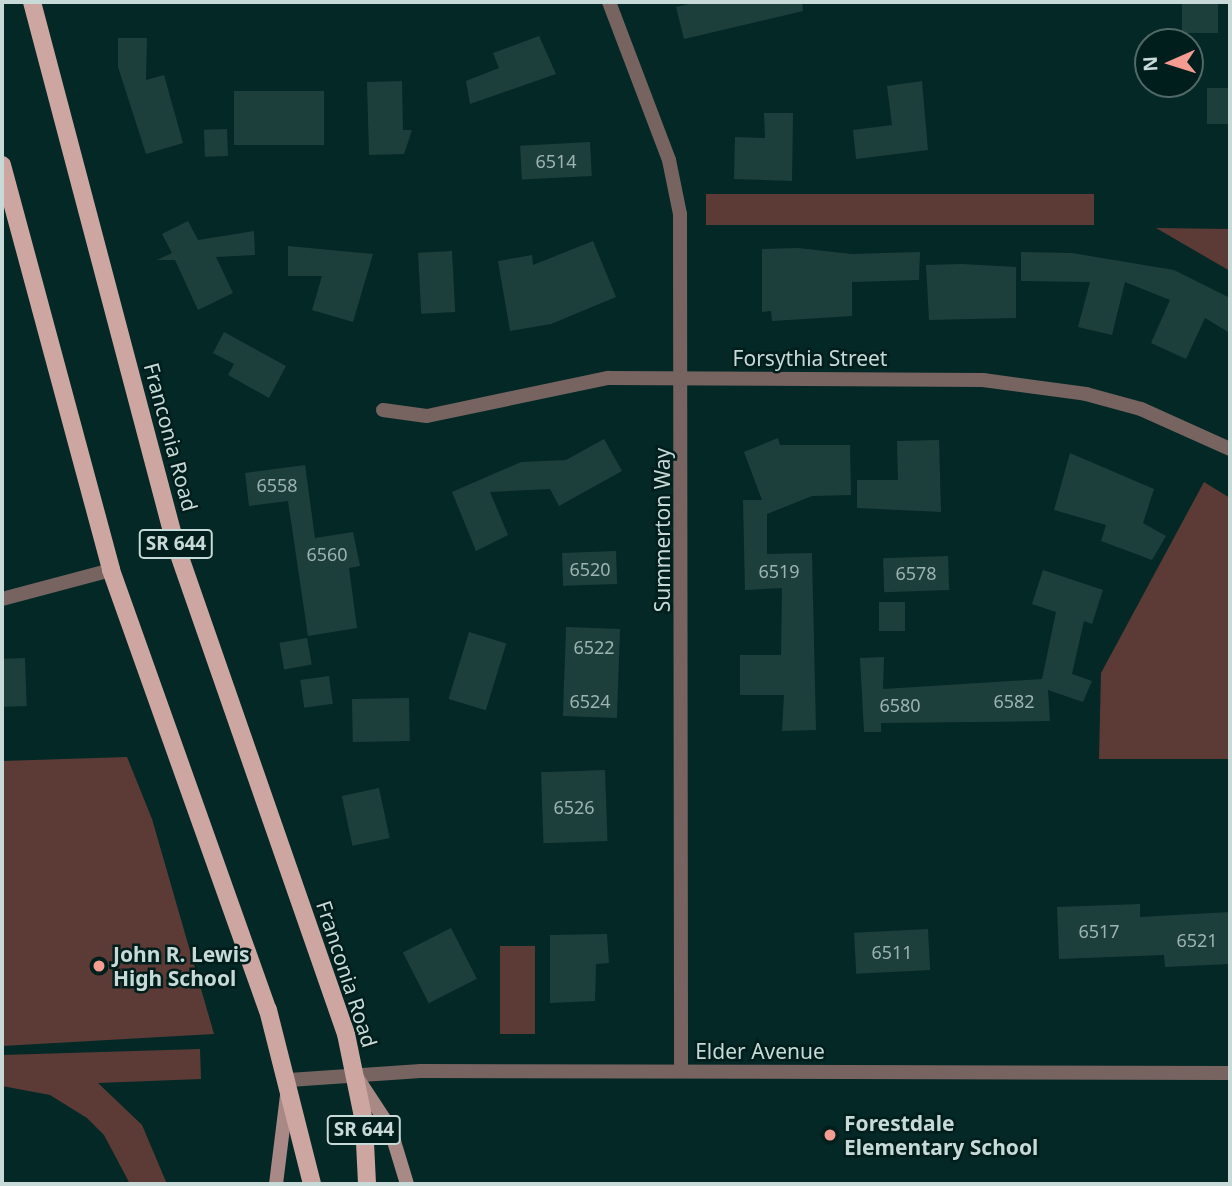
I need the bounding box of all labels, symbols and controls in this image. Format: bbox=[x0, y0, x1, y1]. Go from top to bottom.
north arrow bbox=[1134, 28, 1204, 98]
text: N bbox=[1137, 56, 1163, 72]
house number: 6514 bbox=[535, 150, 577, 172]
street label: Forsythia Street bbox=[733, 345, 887, 371]
street label: Franconia Road bbox=[139, 360, 203, 514]
street label: Summerton Way bbox=[649, 448, 675, 612]
house number: 6558 bbox=[256, 474, 298, 496]
road number: SR 644 bbox=[138, 528, 214, 559]
house number: 6560 bbox=[306, 543, 348, 565]
house number: 6520 bbox=[569, 558, 611, 580]
house number: 6519 bbox=[758, 560, 800, 582]
house number: 6578 bbox=[895, 562, 937, 584]
house number: 6522 bbox=[573, 636, 615, 658]
house number: 6524 bbox=[569, 690, 611, 712]
house number: 6582 bbox=[993, 690, 1035, 712]
house number: 6580 bbox=[879, 694, 921, 716]
house number: 6526 bbox=[553, 796, 595, 818]
street label: Franconia Road bbox=[311, 897, 383, 1051]
house number: 6517 bbox=[1078, 920, 1120, 942]
house number: 6521 bbox=[1176, 929, 1218, 951]
place label: John R. Lewis High School bbox=[113, 941, 250, 991]
house number: 6511 bbox=[871, 941, 913, 963]
marker: John R. Lewis High School bbox=[91, 958, 107, 974]
street label: Elder Avenue bbox=[695, 1038, 825, 1064]
place label: Forestdale Elementary School bbox=[844, 1110, 1038, 1160]
road number: SR 644 bbox=[326, 1114, 402, 1146]
marker: Forestdale Elementary School bbox=[822, 1127, 838, 1143]

